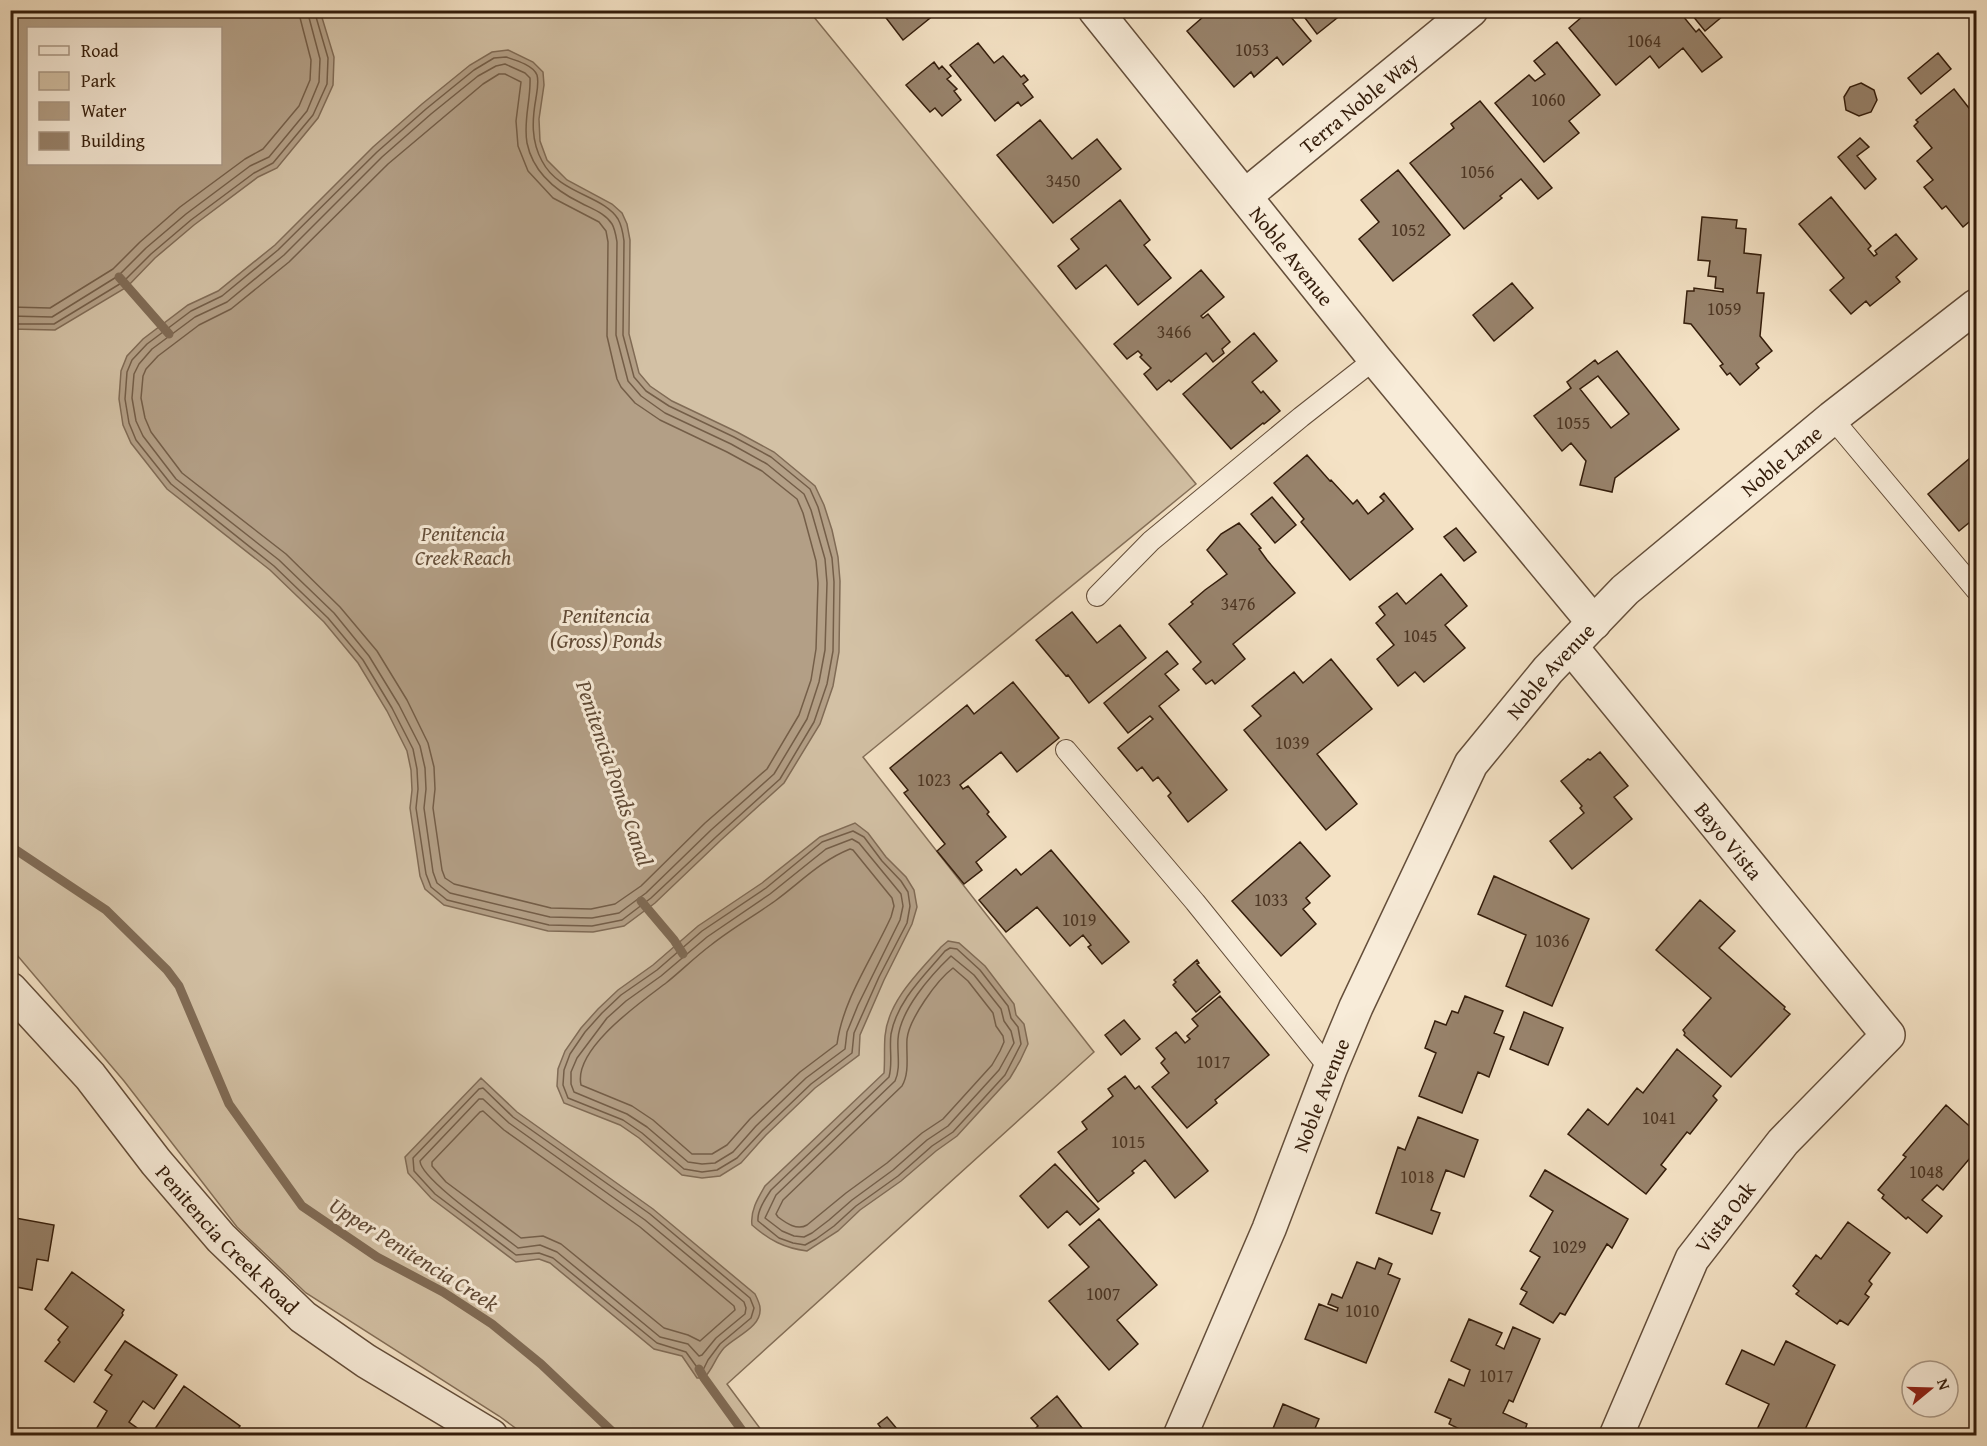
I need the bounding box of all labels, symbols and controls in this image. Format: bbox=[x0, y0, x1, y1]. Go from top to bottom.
legend bbox=[27, 27, 222, 165]
house number: 1064 bbox=[1627, 27, 1661, 54]
house number: 1053 bbox=[1235, 36, 1269, 63]
text: Road bbox=[81, 37, 119, 64]
street label: Terra Noble Way bbox=[1292, 44, 1425, 161]
text: Park bbox=[81, 67, 117, 94]
house number: 1060 bbox=[1531, 86, 1566, 113]
text: Water bbox=[81, 97, 127, 124]
text: Building bbox=[81, 127, 145, 154]
house number: 1056 bbox=[1460, 158, 1494, 185]
house number: 3450 bbox=[1046, 167, 1081, 194]
street label: Noble Avenue bbox=[1242, 199, 1342, 312]
house number: 1052 bbox=[1391, 216, 1425, 243]
house number: 1059 bbox=[1707, 295, 1741, 322]
house number: 3466 bbox=[1157, 318, 1191, 345]
house number: 1055 bbox=[1556, 409, 1590, 436]
street label: Noble Lane bbox=[1734, 417, 1829, 503]
park label: Penitencia Creek Reach bbox=[415, 518, 512, 573]
house number: 3476 bbox=[1221, 590, 1255, 617]
water label: Penitencia (Gross) Ponds bbox=[550, 599, 662, 656]
street label: Noble Avenue bbox=[1498, 615, 1602, 726]
house number: 1045 bbox=[1403, 622, 1437, 649]
water label: Penitencia Ponds Canal bbox=[568, 675, 662, 870]
house number: 1039 bbox=[1275, 729, 1309, 756]
house number: 1023 bbox=[917, 766, 951, 793]
street label: Bayo Vista bbox=[1688, 795, 1771, 886]
house number: 1033 bbox=[1254, 886, 1288, 913]
house number: 1019 bbox=[1062, 906, 1096, 933]
house number: 1036 bbox=[1535, 927, 1569, 954]
street label: Noble Avenue bbox=[1284, 1033, 1357, 1156]
house number: 1017 bbox=[1196, 1048, 1230, 1075]
house number: 1041 bbox=[1642, 1104, 1676, 1131]
house number: 1015 bbox=[1111, 1128, 1145, 1155]
street label: Penitencia Creek Road bbox=[149, 1157, 307, 1322]
house number: 1048 bbox=[1909, 1158, 1943, 1185]
house number: 1018 bbox=[1400, 1163, 1434, 1190]
street label: Vista Oak bbox=[1687, 1174, 1763, 1259]
water label: Upper Penitencia Creek bbox=[323, 1189, 506, 1320]
house number: 1029 bbox=[1552, 1233, 1586, 1260]
house number: 1007 bbox=[1086, 1280, 1120, 1307]
house number: 1010 bbox=[1345, 1297, 1380, 1324]
north arrow bbox=[1900, 1359, 1960, 1419]
house number: 1017 bbox=[1479, 1362, 1513, 1389]
text: N bbox=[1931, 1375, 1957, 1393]

